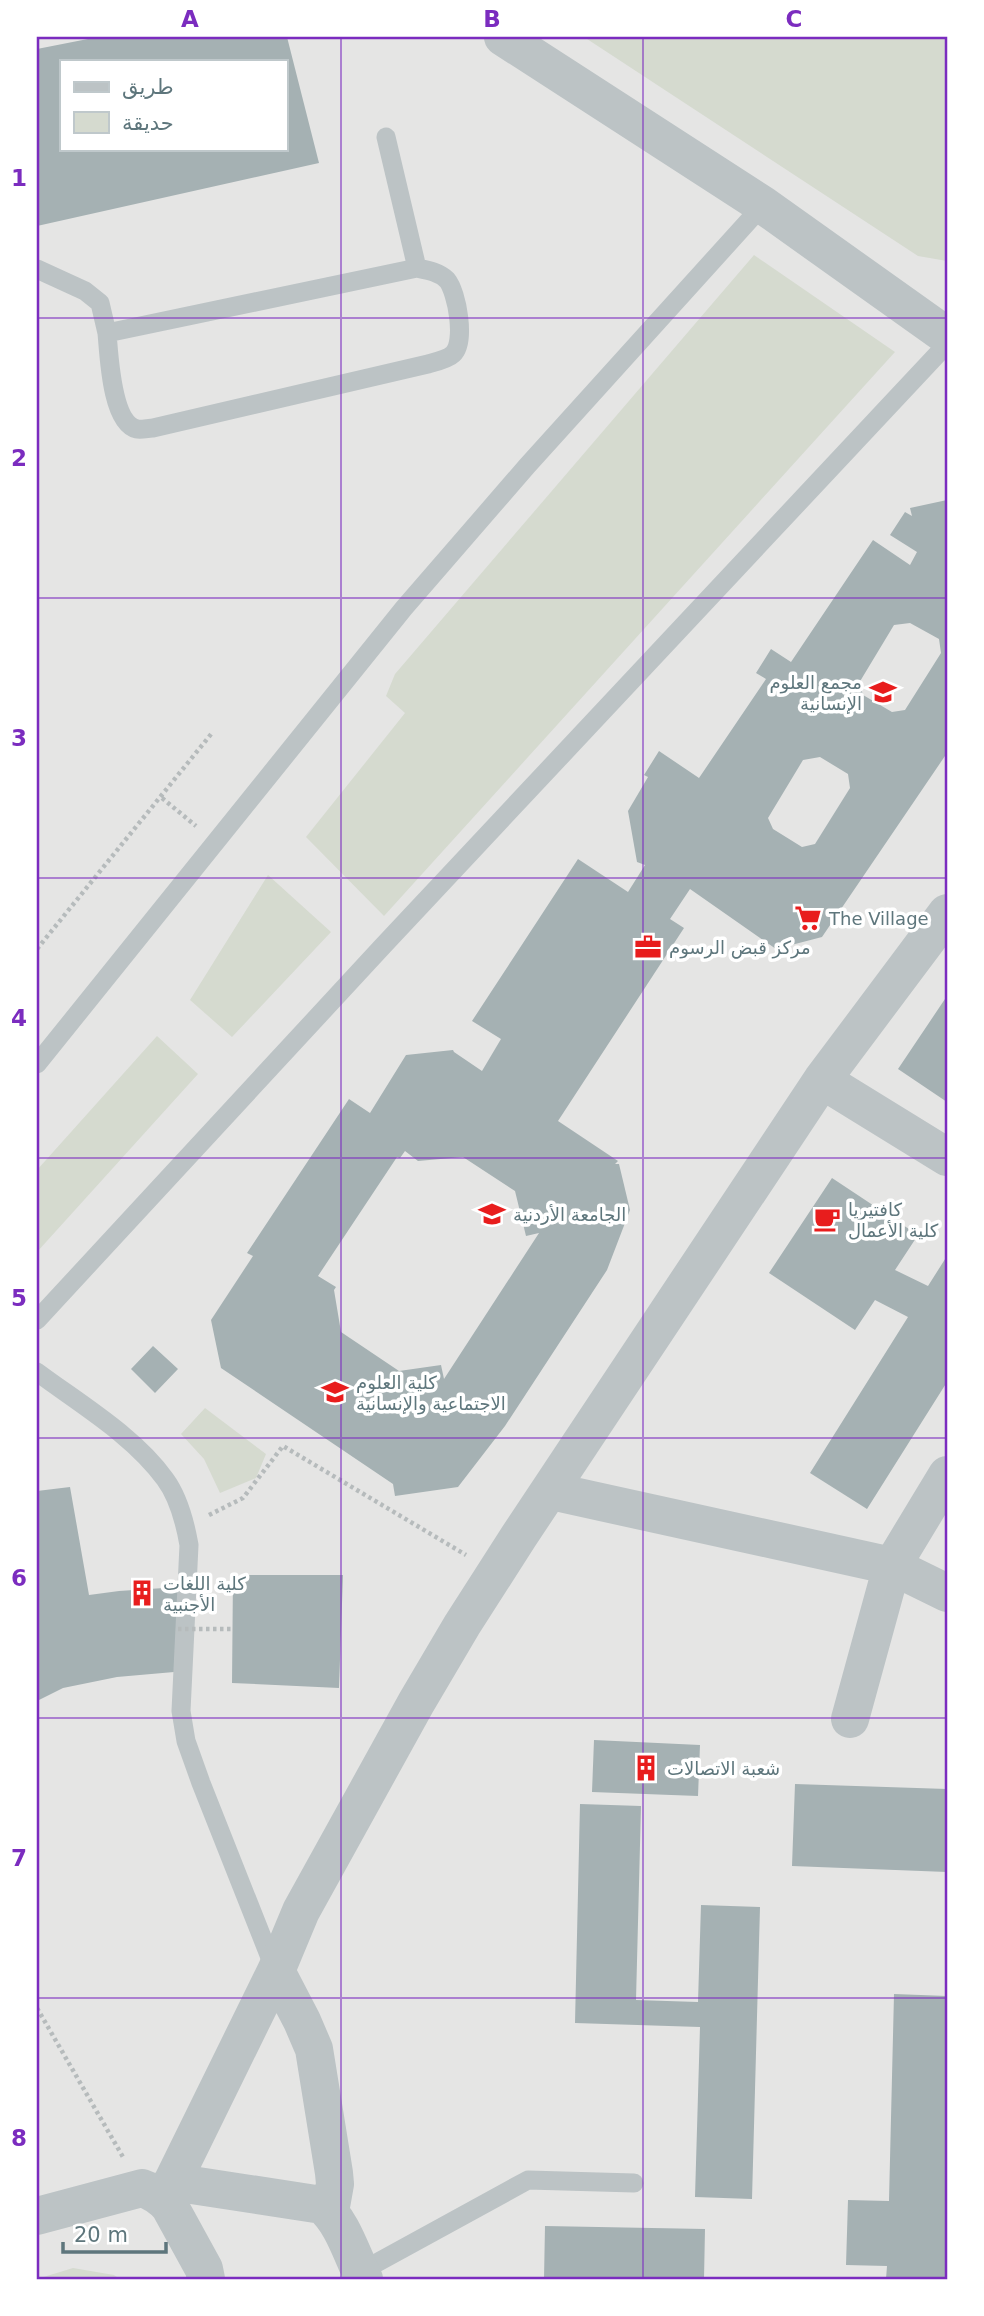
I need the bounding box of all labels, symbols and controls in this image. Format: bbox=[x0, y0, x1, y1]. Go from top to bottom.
text: A bbox=[181, 6, 199, 32]
text: B bbox=[483, 6, 501, 32]
text: C bbox=[786, 6, 802, 32]
legend bbox=[60, 60, 287, 150]
text: طريق bbox=[122, 75, 174, 99]
text: حديقة bbox=[122, 111, 174, 135]
text: 1 bbox=[11, 165, 27, 191]
text: 2 bbox=[11, 445, 27, 471]
place label: مجمع العلوم الإنسانية bbox=[769, 672, 862, 714]
school or university icon: مجمع العلوم الإنسانية bbox=[868, 677, 898, 707]
text: 3 bbox=[11, 725, 27, 751]
supermarket icon: The Village bbox=[793, 903, 823, 933]
place label: The Village bbox=[828, 908, 929, 929]
office icon: مركز قبض الرسوم bbox=[633, 932, 663, 962]
place label: مركز قبض الرسوم bbox=[669, 937, 811, 959]
text: 4 bbox=[11, 1005, 27, 1031]
school or university icon: الجامعة الأردنية bbox=[477, 1199, 507, 1229]
place label: كافتيريا كلية الأعمال bbox=[848, 1199, 939, 1241]
place label: الجامعة الأردنية bbox=[513, 1204, 626, 1225]
cafe icon: كافتيريا كلية الأعمال bbox=[812, 1204, 842, 1234]
text: 5 bbox=[11, 1285, 27, 1311]
place label: كلية العلوم الاجتماعية والإنسانية bbox=[356, 1372, 506, 1415]
school or university icon: كلية العلوم الاجتماعية والإنسانية bbox=[320, 1377, 350, 1407]
text: 6 bbox=[11, 1565, 27, 1591]
place label: كلية اللغات الأجنبية bbox=[163, 1573, 246, 1615]
building icon: كلية اللغات الأجنبية bbox=[127, 1578, 157, 1608]
building icon: شعبة الاتصالات bbox=[631, 1753, 661, 1783]
place label: شعبة الاتصالات bbox=[667, 1758, 780, 1779]
text: 7 bbox=[11, 1845, 27, 1871]
text: 8 bbox=[11, 2125, 27, 2151]
scale bar bbox=[63, 2211, 166, 2255]
text: 20 m bbox=[74, 2223, 128, 2247]

